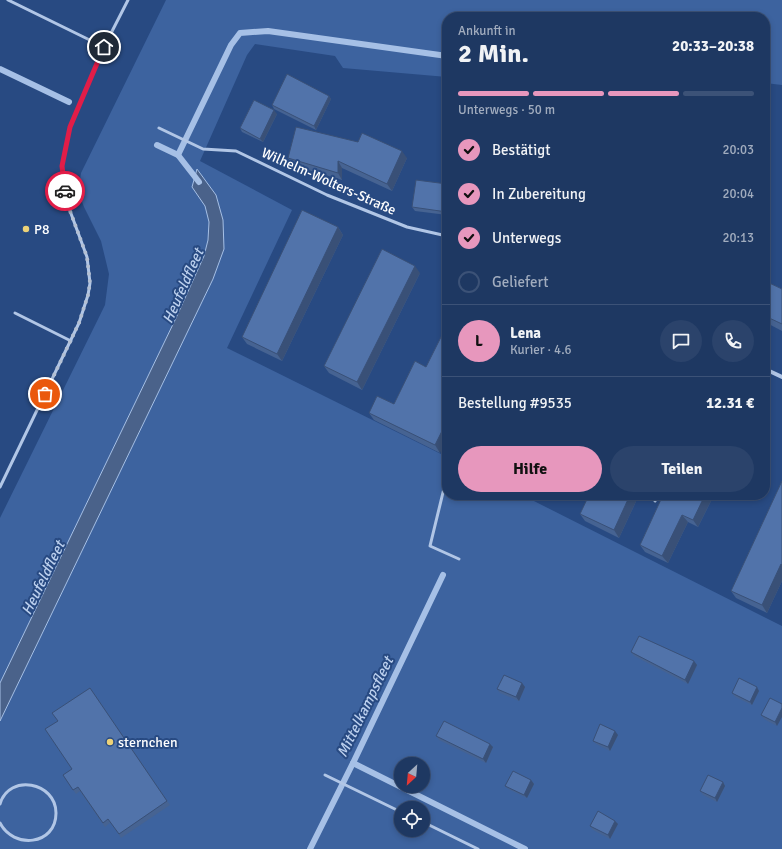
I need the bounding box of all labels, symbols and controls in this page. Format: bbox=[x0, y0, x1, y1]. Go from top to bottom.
text: Ankunft in bbox=[458, 23, 516, 39]
pin bbox=[87, 30, 121, 64]
icon: home bbox=[93, 36, 115, 58]
text: 20:33–20:38 bbox=[672, 37, 754, 55]
text: 2 Min. bbox=[458, 38, 529, 70]
text: Unterwegs · 50 m bbox=[458, 102, 555, 118]
icon: check bbox=[458, 139, 480, 161]
text: Bestätigt bbox=[492, 141, 550, 159]
text: 20:03 bbox=[722, 142, 754, 158]
street label: Wilhelm-Wolters-Straße bbox=[259, 144, 399, 219]
courier bbox=[45, 171, 85, 211]
icon: car bbox=[54, 180, 76, 202]
icon: check bbox=[458, 183, 480, 205]
text: In Zubereitung bbox=[492, 185, 586, 203]
text: 20:04 bbox=[722, 186, 754, 202]
place label: P8 bbox=[34, 221, 50, 238]
marker: P8 bbox=[21, 224, 31, 234]
icon: check bbox=[458, 227, 480, 249]
text: Unterwegs bbox=[492, 229, 561, 247]
text: 20:13 bbox=[722, 230, 754, 246]
water label: Heufeldfleet bbox=[159, 244, 208, 326]
text: Geliefert bbox=[492, 273, 549, 291]
button: chat bbox=[660, 320, 702, 362]
button: phone bbox=[712, 320, 754, 362]
text: Lena bbox=[510, 324, 541, 342]
text: L bbox=[475, 332, 483, 350]
text: Kurier · 4.6 bbox=[510, 342, 572, 358]
pin bbox=[28, 377, 62, 411]
icon: bag bbox=[34, 383, 56, 405]
text: Bestellung #9535 bbox=[458, 394, 572, 412]
text: 12.31 € bbox=[706, 394, 754, 412]
button: Hilfe bbox=[458, 446, 602, 492]
button: Teilen bbox=[610, 446, 754, 492]
water label: Heufeldfleet bbox=[17, 537, 69, 618]
water label: Mittelkampsfleet bbox=[333, 652, 398, 760]
place label: sternchen bbox=[118, 734, 178, 751]
marker: sternchen bbox=[105, 737, 115, 747]
north arrow bbox=[394, 757, 430, 793]
map controls bbox=[394, 757, 430, 837]
button: locate bbox=[394, 801, 430, 837]

